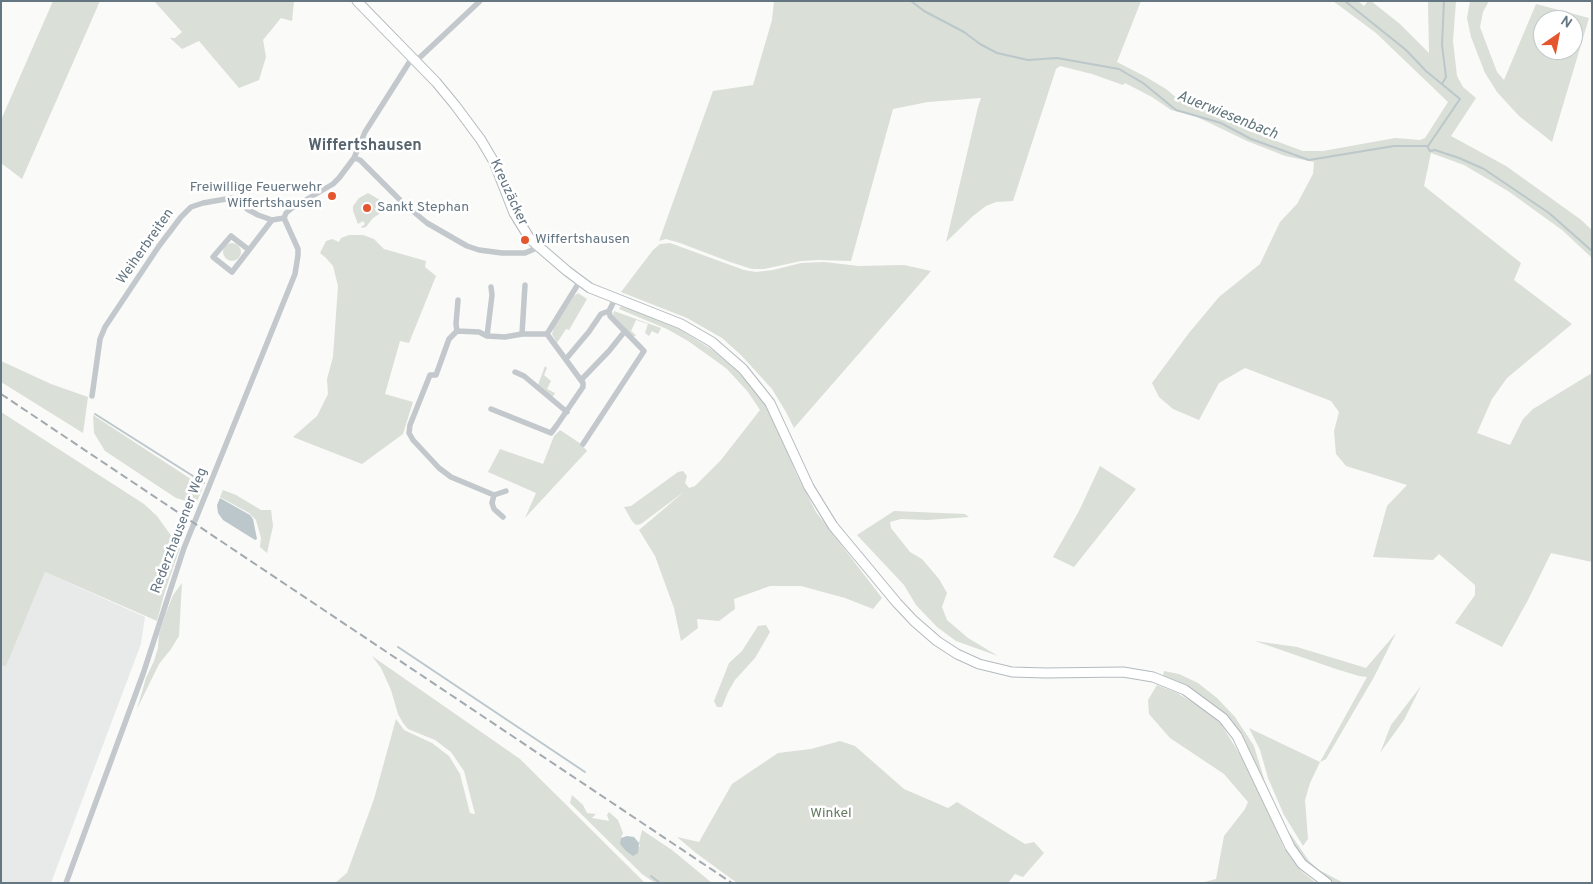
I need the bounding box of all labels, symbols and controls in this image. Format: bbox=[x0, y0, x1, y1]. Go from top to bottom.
north arrow bbox=[1533, 10, 1583, 60]
text: N bbox=[1557, 13, 1575, 33]
water label: Auerwiesenbach bbox=[1174, 88, 1280, 144]
district label: Wiffertshausen bbox=[308, 137, 422, 157]
street label: Kreuzäcker bbox=[485, 157, 531, 229]
place label: Freiwillige Feuerwehr Wiffertshausen bbox=[190, 180, 322, 212]
marker: Freiwillige Feuerwehr Wiffertshausen bbox=[326, 190, 338, 202]
place label: Sankt Stephan bbox=[377, 200, 469, 216]
marker: Sankt Stephan bbox=[361, 202, 373, 214]
street label: Weiherbreiten bbox=[114, 206, 178, 288]
place label: Wiffertshausen bbox=[535, 232, 630, 248]
marker: Wiffertshausen bbox=[519, 234, 531, 246]
street label: Rederzhausener Weg bbox=[148, 466, 212, 596]
park label: Winkel bbox=[810, 806, 852, 822]

